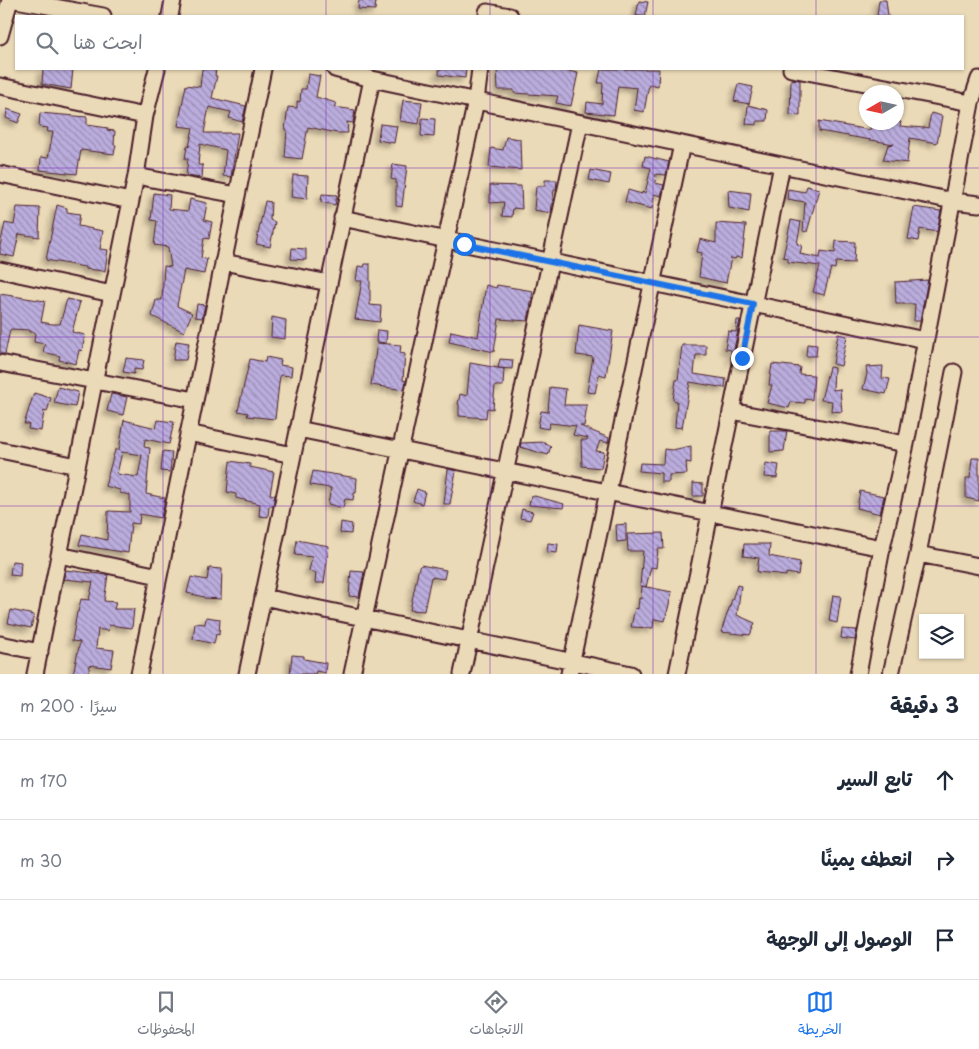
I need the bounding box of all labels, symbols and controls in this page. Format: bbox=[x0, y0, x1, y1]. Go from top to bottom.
search box bbox=[15, 15, 964, 70]
text: ابحث هنا bbox=[73, 27, 143, 55]
icon: search bbox=[33, 29, 61, 57]
north arrow bbox=[859, 85, 904, 130]
route start bbox=[453, 233, 476, 256]
route end bbox=[731, 347, 754, 370]
map controls bbox=[919, 614, 964, 659]
button: layers bbox=[919, 614, 964, 659]
text: 3 دقيقة bbox=[890, 688, 959, 720]
text: سيرًا · 200 m bbox=[20, 693, 117, 717]
text: تابع السير bbox=[838, 764, 912, 792]
icon: ahead bbox=[931, 766, 959, 794]
text: 170 m bbox=[20, 768, 67, 792]
text: انعطف يمينًا bbox=[821, 844, 912, 872]
icon: right bbox=[931, 846, 959, 874]
text: 30 m bbox=[20, 848, 62, 872]
text: الوصول إلى الوجهة bbox=[766, 924, 912, 952]
icon: arrive bbox=[931, 926, 959, 954]
tab: المحفوظات bbox=[137, 988, 195, 1042]
tab: الاتجاهات bbox=[469, 988, 524, 1042]
tab: الخريطة bbox=[798, 988, 842, 1042]

